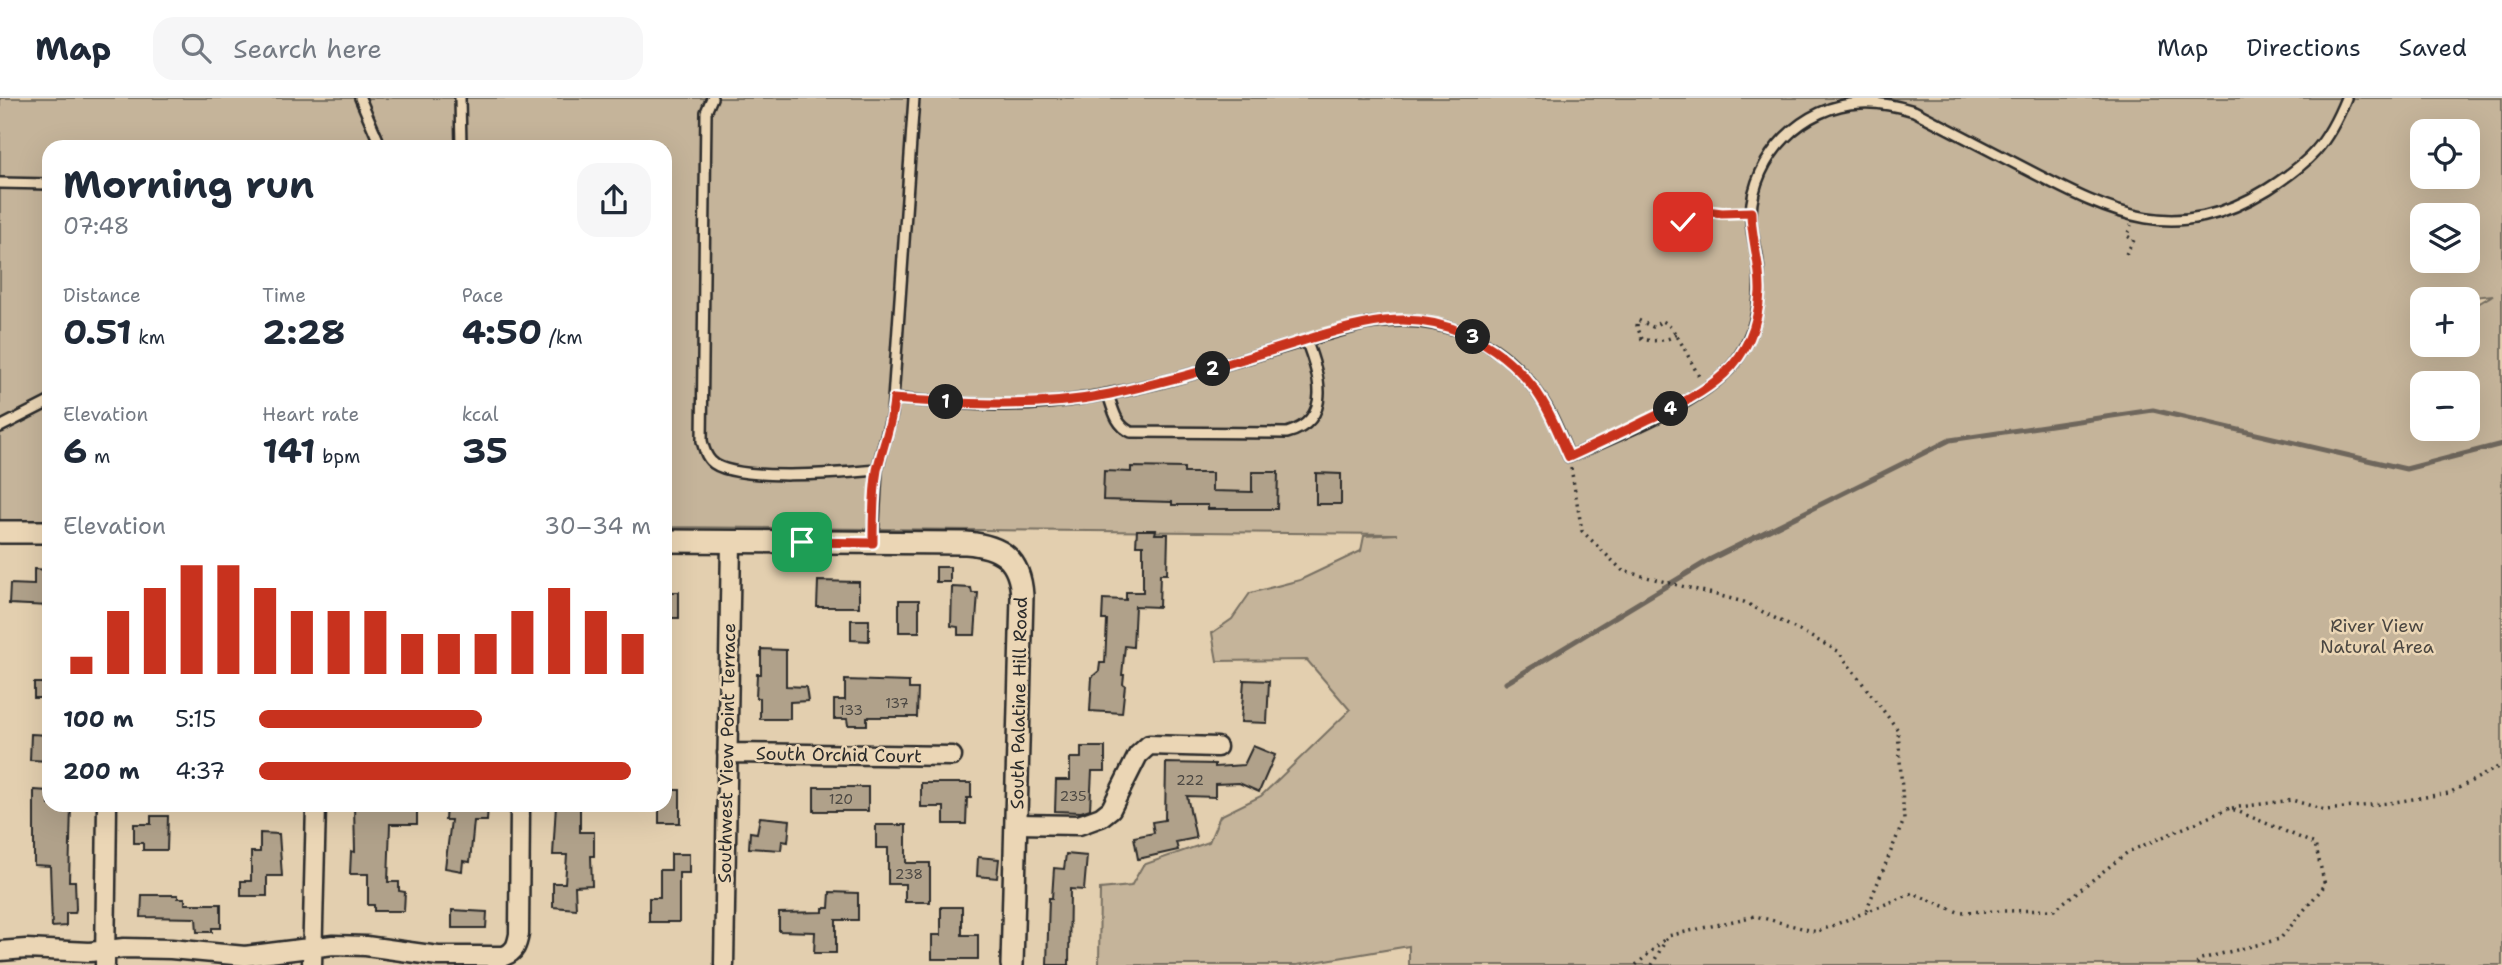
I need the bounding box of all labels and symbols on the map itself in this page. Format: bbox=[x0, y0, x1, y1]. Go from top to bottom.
pin bbox=[1653, 192, 1713, 252]
pin: 3 bbox=[1456, 320, 1490, 354]
pin: 2 bbox=[1196, 352, 1230, 386]
pin: 1 bbox=[928, 384, 964, 420]
pin: 4 bbox=[1654, 392, 1688, 426]
pin bbox=[772, 512, 832, 572]
street label: South Palatine Hill Road bbox=[1005, 597, 1033, 809]
park label: River View Natural Area bbox=[2320, 614, 2434, 659]
street label: Southwest View Point Terrace bbox=[713, 623, 741, 883]
house number: 137 bbox=[885, 694, 909, 712]
house number: 133 bbox=[839, 701, 863, 719]
street label: South Orchid Court bbox=[756, 742, 922, 768]
house number: 222 bbox=[1176, 771, 1204, 789]
house number: 235 bbox=[1059, 787, 1087, 805]
house number: 120 bbox=[829, 790, 853, 808]
house number: 238 bbox=[895, 865, 923, 883]

